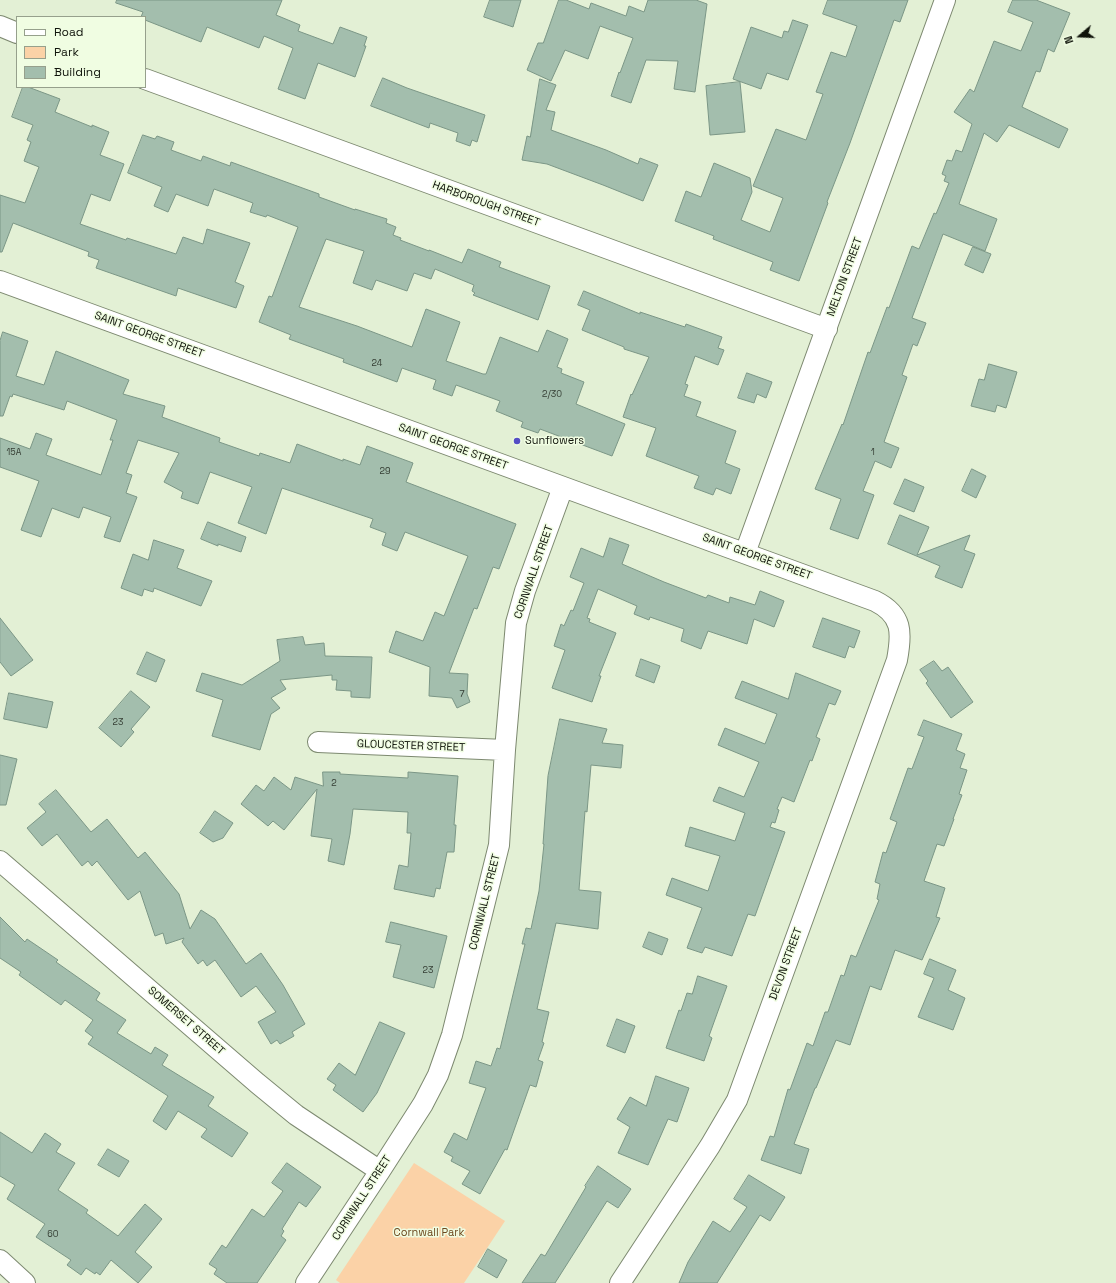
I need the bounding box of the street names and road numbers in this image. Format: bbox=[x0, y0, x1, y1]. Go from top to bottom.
street label: HARBOROUGH STREET bbox=[430, 178, 542, 230]
street label: MELTON STREET bbox=[825, 236, 865, 318]
street label: SAINT GEORGE STREET bbox=[92, 309, 206, 361]
street label: SAINT GEORGE STREET bbox=[396, 421, 510, 473]
street label: CORNWALL STREET bbox=[512, 523, 556, 621]
street label: SAINT GEORGE STREET bbox=[700, 531, 814, 583]
street label: GLOUCESTER STREET bbox=[357, 738, 465, 754]
street label: CORNWALL STREET bbox=[467, 853, 503, 951]
street label: DEVON STREET bbox=[767, 926, 805, 1002]
street label: SOMERSET STREET bbox=[145, 984, 227, 1058]
street label: CORNWALL STREET bbox=[330, 1153, 394, 1243]

